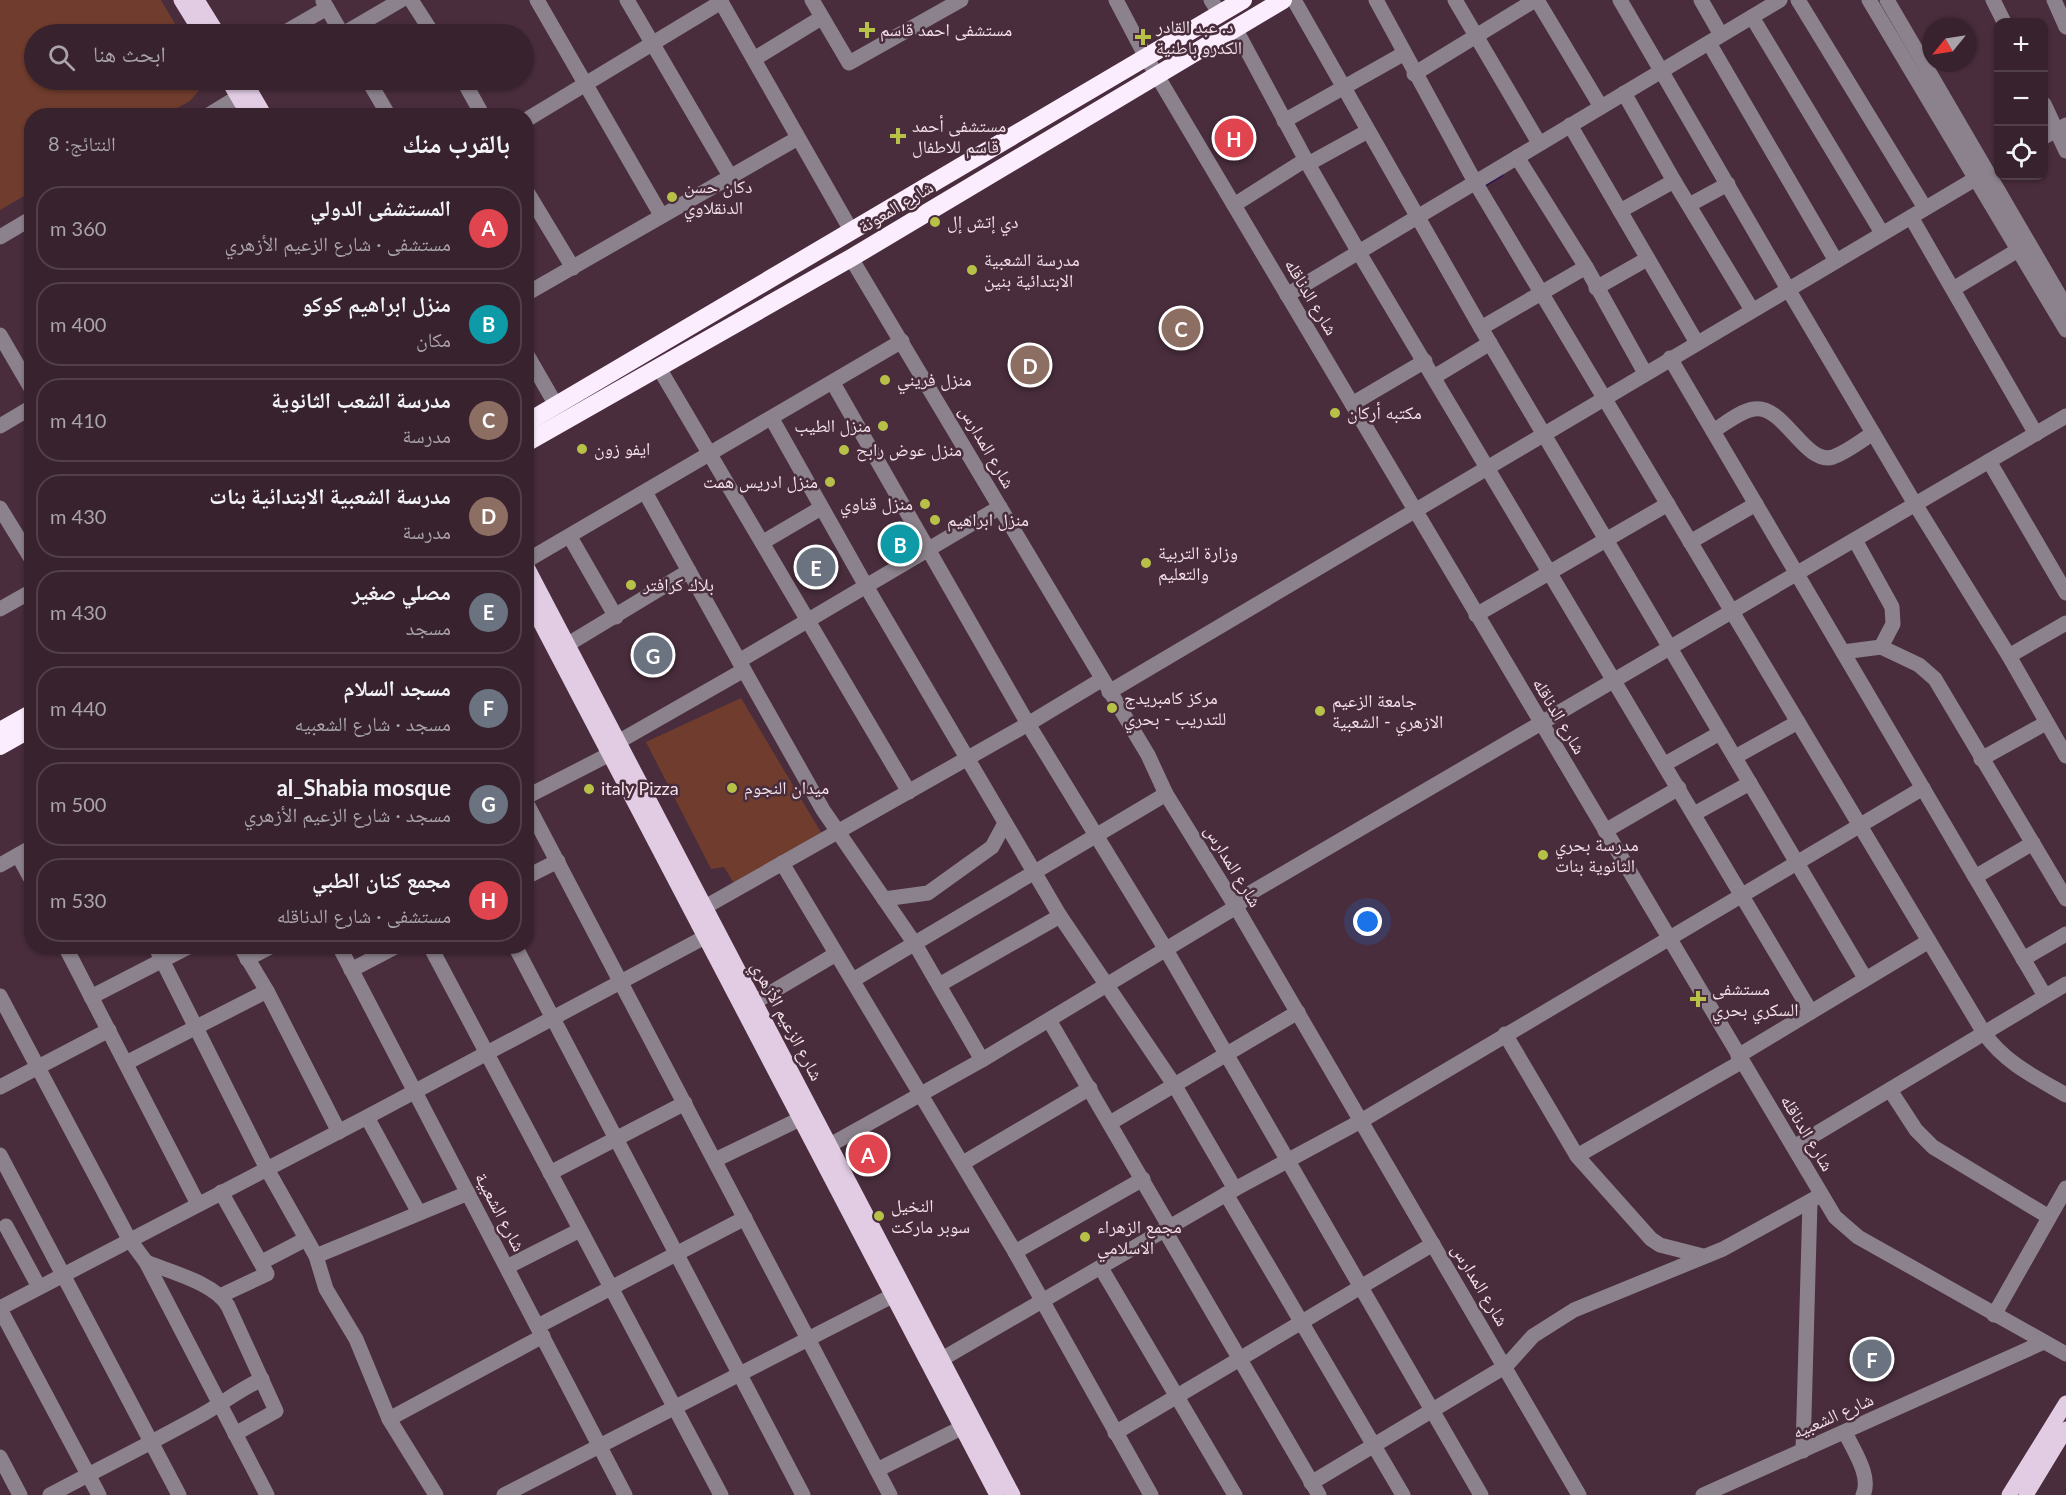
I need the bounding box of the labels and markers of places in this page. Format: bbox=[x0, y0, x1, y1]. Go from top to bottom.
place label: د. عبد القادر الكدرو باطنية bbox=[1155, 15, 1242, 59]
place label: مستشفى احمد قاسم bbox=[880, 18, 1012, 42]
marker: مستشفى احمد قاسم bbox=[858, 21, 876, 39]
marker: د. عبد القادر الكدرو باطنية bbox=[1134, 28, 1152, 46]
place label: مستشفى أحمد قاسم للاطفال bbox=[912, 114, 1006, 159]
pin: H bbox=[1214, 116, 1254, 160]
marker: مستشفى أحمد قاسم للاطفال bbox=[889, 127, 907, 145]
place label: دكان حسن الدنقلاوي bbox=[684, 175, 753, 223]
marker: دكان حسن الدنقلاوي bbox=[665, 190, 679, 204]
place label: دي إتش إل bbox=[947, 210, 1019, 237]
marker: دي إتش إل bbox=[928, 215, 942, 229]
place label: مدرسة الشعبية الابتدائية بنين bbox=[984, 248, 1080, 292]
marker: مدرسة الشعبية الابتدائية بنين bbox=[965, 263, 979, 277]
pin: C bbox=[1162, 306, 1200, 350]
pin: D bbox=[1010, 342, 1050, 388]
place label: منزل فريني bbox=[897, 368, 972, 395]
marker: منزل فريني bbox=[878, 373, 892, 387]
place label: مكتبه أركان bbox=[1347, 401, 1422, 424]
marker: مكتبه أركان bbox=[1328, 406, 1342, 420]
place label: منزل الطيب bbox=[794, 414, 871, 437]
marker: منزل الطيب bbox=[876, 419, 890, 433]
place label: ايفو زون bbox=[594, 437, 650, 460]
place label: منزل عوض رابح bbox=[856, 438, 962, 462]
marker: ايفو زون bbox=[575, 442, 589, 456]
marker: منزل عوض رابح bbox=[837, 443, 851, 457]
place label: منزل ادريس همت bbox=[703, 470, 818, 493]
marker: منزل ادريس همت bbox=[823, 475, 837, 489]
place label: منزل قناوي bbox=[840, 492, 913, 519]
marker: منزل قناوي bbox=[918, 497, 932, 511]
place label: منزل ابراهيم bbox=[947, 508, 1029, 532]
marker: منزل ابراهيم bbox=[928, 513, 942, 527]
pin: B bbox=[880, 522, 920, 566]
place label: وزارة التربية والتعليم bbox=[1158, 541, 1238, 586]
pin: E bbox=[796, 544, 836, 590]
marker: وزارة التربية والتعليم bbox=[1139, 556, 1153, 570]
place label: بلاك كرافتر bbox=[642, 573, 714, 596]
marker: بلاك كرافتر bbox=[624, 578, 638, 592]
pin: G bbox=[634, 632, 672, 678]
place label: مركز كامبريدج للتدريب - بحري bbox=[1124, 686, 1226, 734]
place label: جامعة الزعيم الازهري - الشعبية bbox=[1332, 689, 1443, 737]
marker: مركز كامبريدج للتدريب - بحري bbox=[1105, 701, 1119, 715]
marker: جامعة الزعيم الازهري - الشعبية bbox=[1313, 704, 1327, 718]
place label: ميدان النجوم bbox=[744, 776, 829, 800]
place label: italy Pizza bbox=[601, 777, 679, 799]
marker: ميدان النجوم bbox=[725, 781, 739, 795]
marker: italy Pizza bbox=[582, 782, 596, 796]
place label: مدرسة بحري الثانوية بنات bbox=[1555, 833, 1639, 877]
marker: مدرسة بحري الثانوية بنات bbox=[1536, 848, 1550, 862]
place label: مستشفى السكري بحري bbox=[1712, 977, 1799, 1025]
marker: مستشفى السكري بحري bbox=[1689, 990, 1707, 1008]
pin: A bbox=[848, 1132, 888, 1176]
place label: النخيل سوبر ماركت bbox=[891, 1194, 970, 1238]
marker: النخيل سوبر ماركت bbox=[872, 1209, 886, 1223]
place label: مجمع الزهراء الاسلامي bbox=[1097, 1215, 1182, 1263]
marker: مجمع الزهراء الاسلامي bbox=[1078, 1230, 1092, 1244]
pin: F bbox=[1852, 1336, 1892, 1382]

